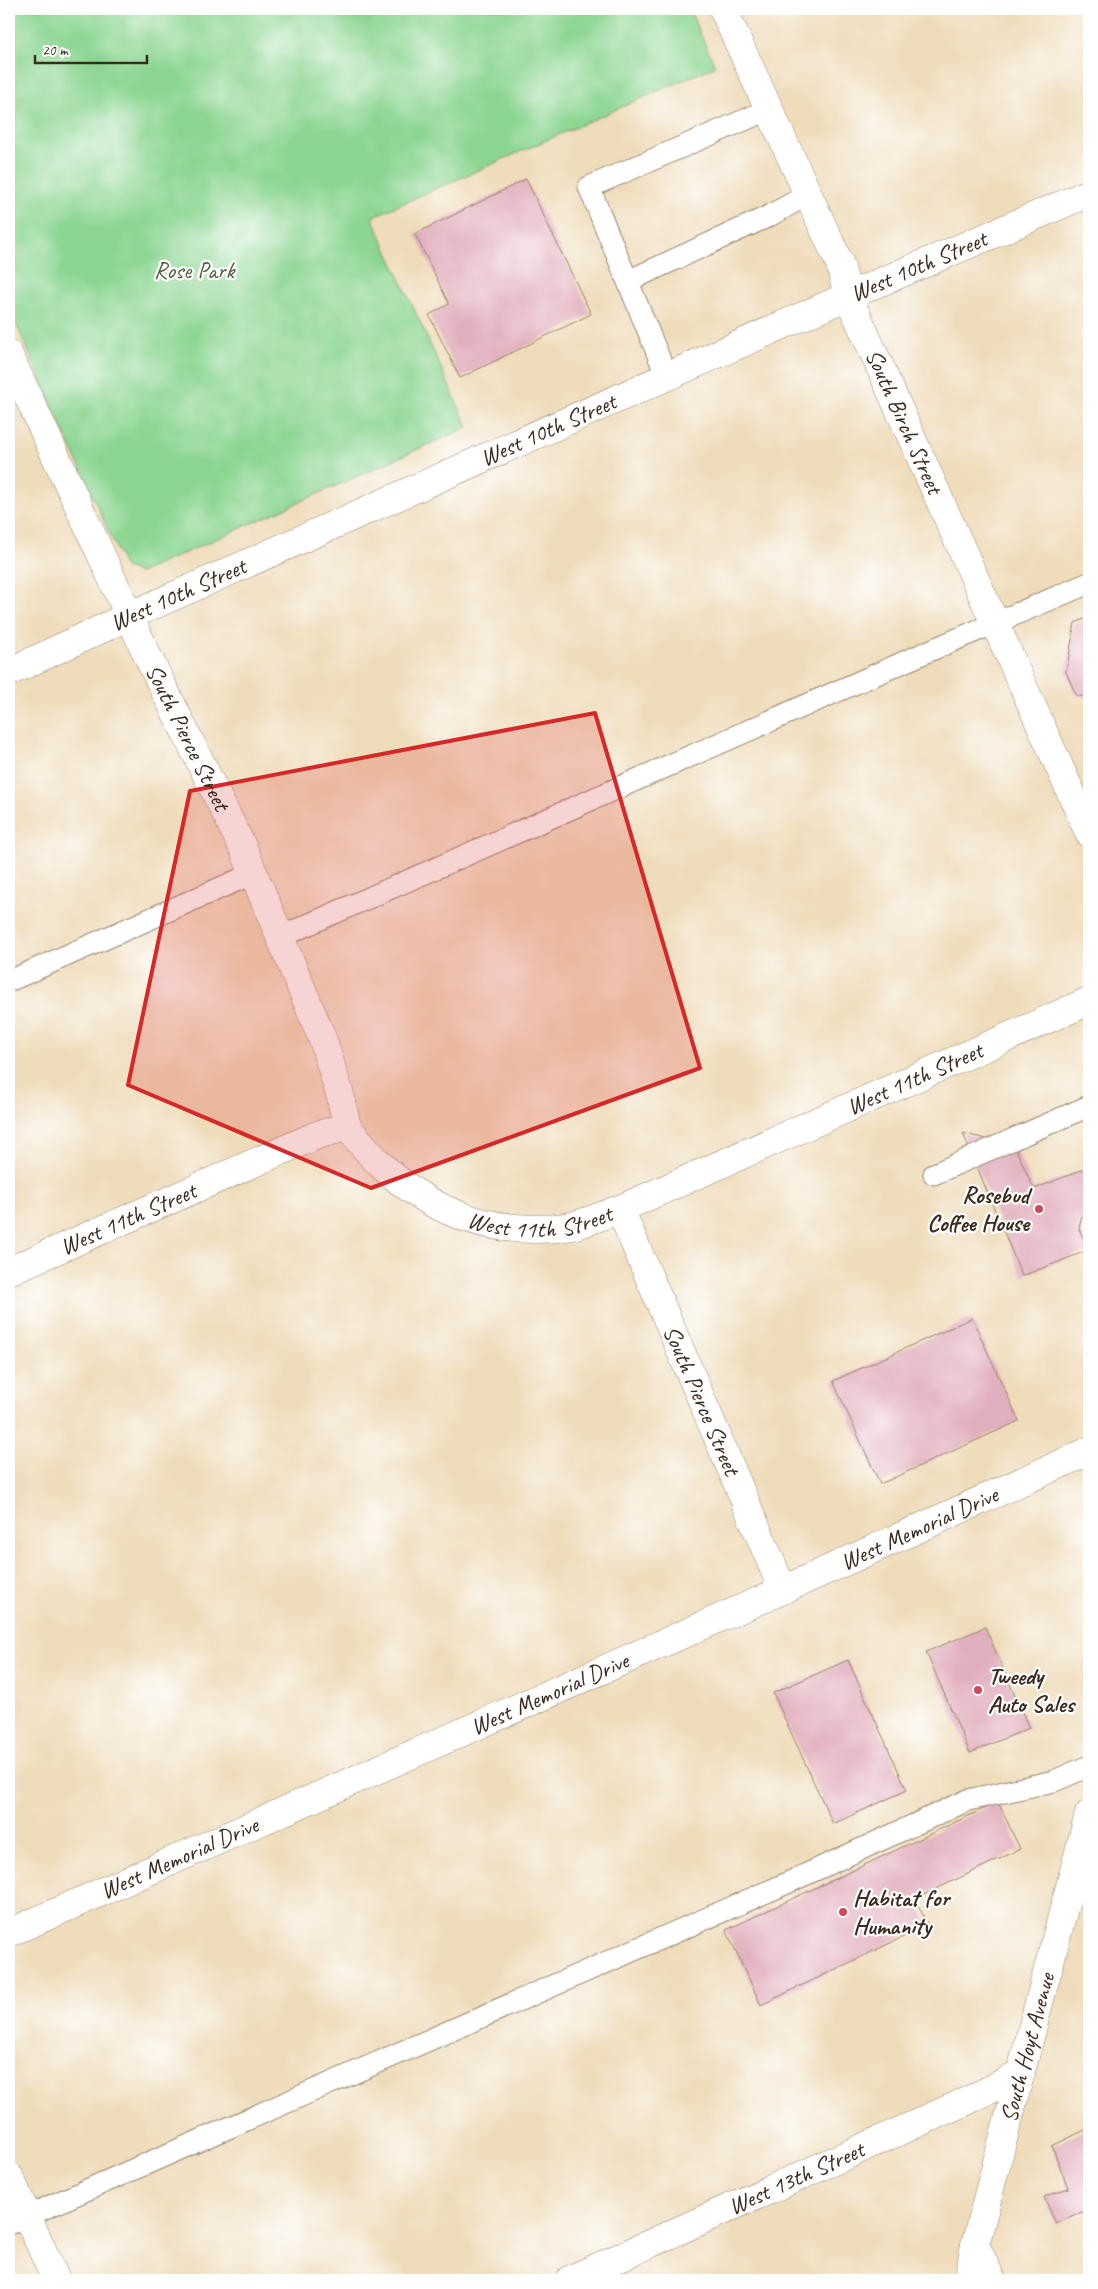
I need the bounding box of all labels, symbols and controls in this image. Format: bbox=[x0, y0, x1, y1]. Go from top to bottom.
scale bar bbox=[35, 32, 148, 64]
text: 20 m bbox=[42, 41, 69, 60]
street label: West 10th Street bbox=[846, 223, 993, 308]
park label: Rose Park bbox=[154, 255, 236, 285]
street label: South Birch Street bbox=[859, 344, 951, 500]
street label: West 10th Street bbox=[475, 385, 622, 473]
street label: West 10th Street bbox=[105, 550, 252, 638]
street label: South Pierce Street bbox=[139, 659, 238, 817]
street label: West 11th Street bbox=[842, 1034, 989, 1122]
street label: West 11th Street bbox=[55, 1175, 202, 1262]
place label: Rosebud Coffee House bbox=[927, 1180, 1033, 1238]
street label: West 11th Street bbox=[464, 1198, 618, 1244]
marker: Rosebud Coffee House bbox=[1033, 1203, 1045, 1215]
street label: South Pierce Street bbox=[657, 1321, 748, 1481]
street label: West Memorial Drive bbox=[835, 1479, 1005, 1577]
street label: West Memorial Drive bbox=[466, 1645, 635, 1742]
place label: Tweedy Auto Sales bbox=[988, 1661, 1077, 1719]
marker: Tweedy Auto Sales bbox=[972, 1684, 984, 1696]
street label: West Memorial Drive bbox=[95, 1809, 265, 1906]
place label: Habitat for Humanity bbox=[853, 1883, 951, 1941]
marker: Habitat for Humanity bbox=[837, 1906, 849, 1918]
street label: South Hoyt Avenue bbox=[993, 1968, 1062, 2125]
street label: West 13th Street bbox=[724, 2133, 870, 2221]

